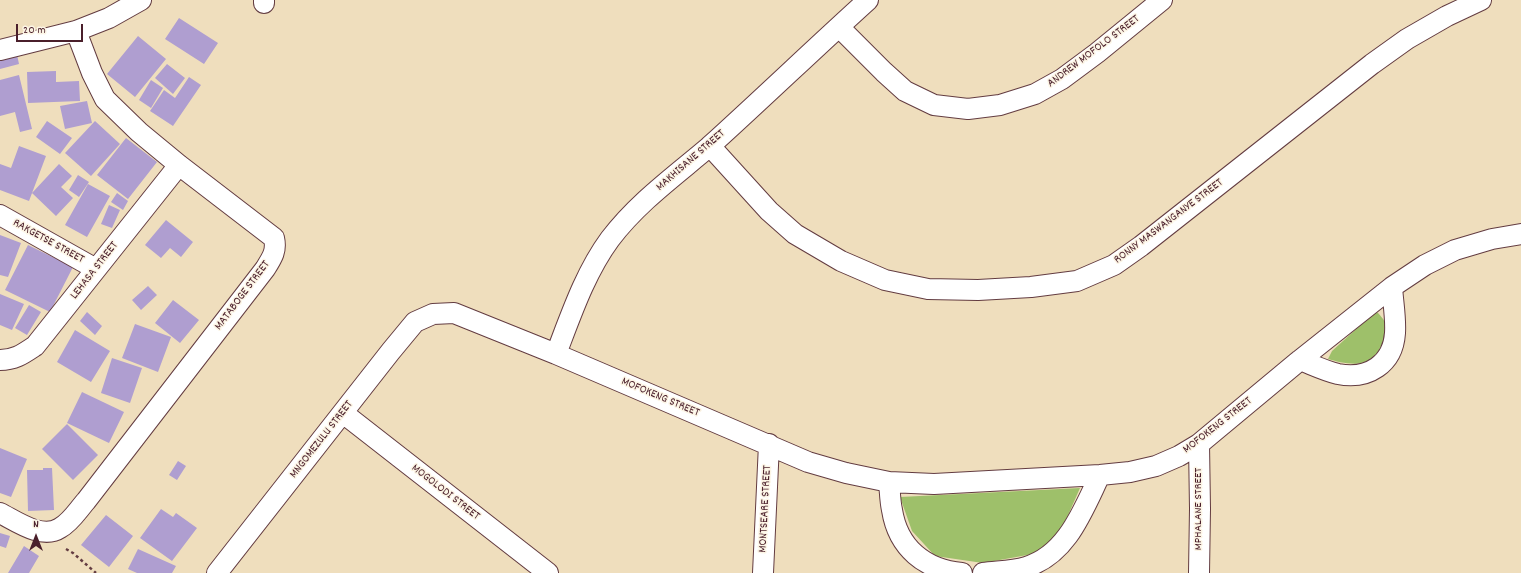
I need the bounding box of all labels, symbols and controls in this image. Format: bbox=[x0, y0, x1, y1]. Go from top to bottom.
street label: ANDREW MOFOLO STREET bbox=[1045, 13, 1143, 91]
scale bar bbox=[18, 16, 85, 42]
text: 20 m bbox=[23, 22, 46, 39]
street label: MAKHISANE STREET bbox=[654, 127, 728, 195]
street label: RONNY MASWANGANYE STREET bbox=[1112, 176, 1226, 268]
street label: RAKGETSE STREET bbox=[10, 216, 86, 268]
street label: LEHASA STREET bbox=[68, 239, 122, 303]
street label: MATABOGE STREET bbox=[212, 258, 274, 334]
street label: MOFOKENG STREET bbox=[619, 375, 701, 421]
street label: MOFOKENG STREET bbox=[1181, 395, 1255, 457]
street label: MNGOMEZULU STREET bbox=[287, 398, 357, 482]
street label: MOGOLODI STREET bbox=[408, 462, 482, 524]
street label: MONTSEARE STREET bbox=[757, 465, 775, 553]
street label: MPHALANE STREET bbox=[1192, 468, 1206, 550]
north arrow bbox=[16, 517, 56, 557]
text: N bbox=[33, 517, 39, 533]

